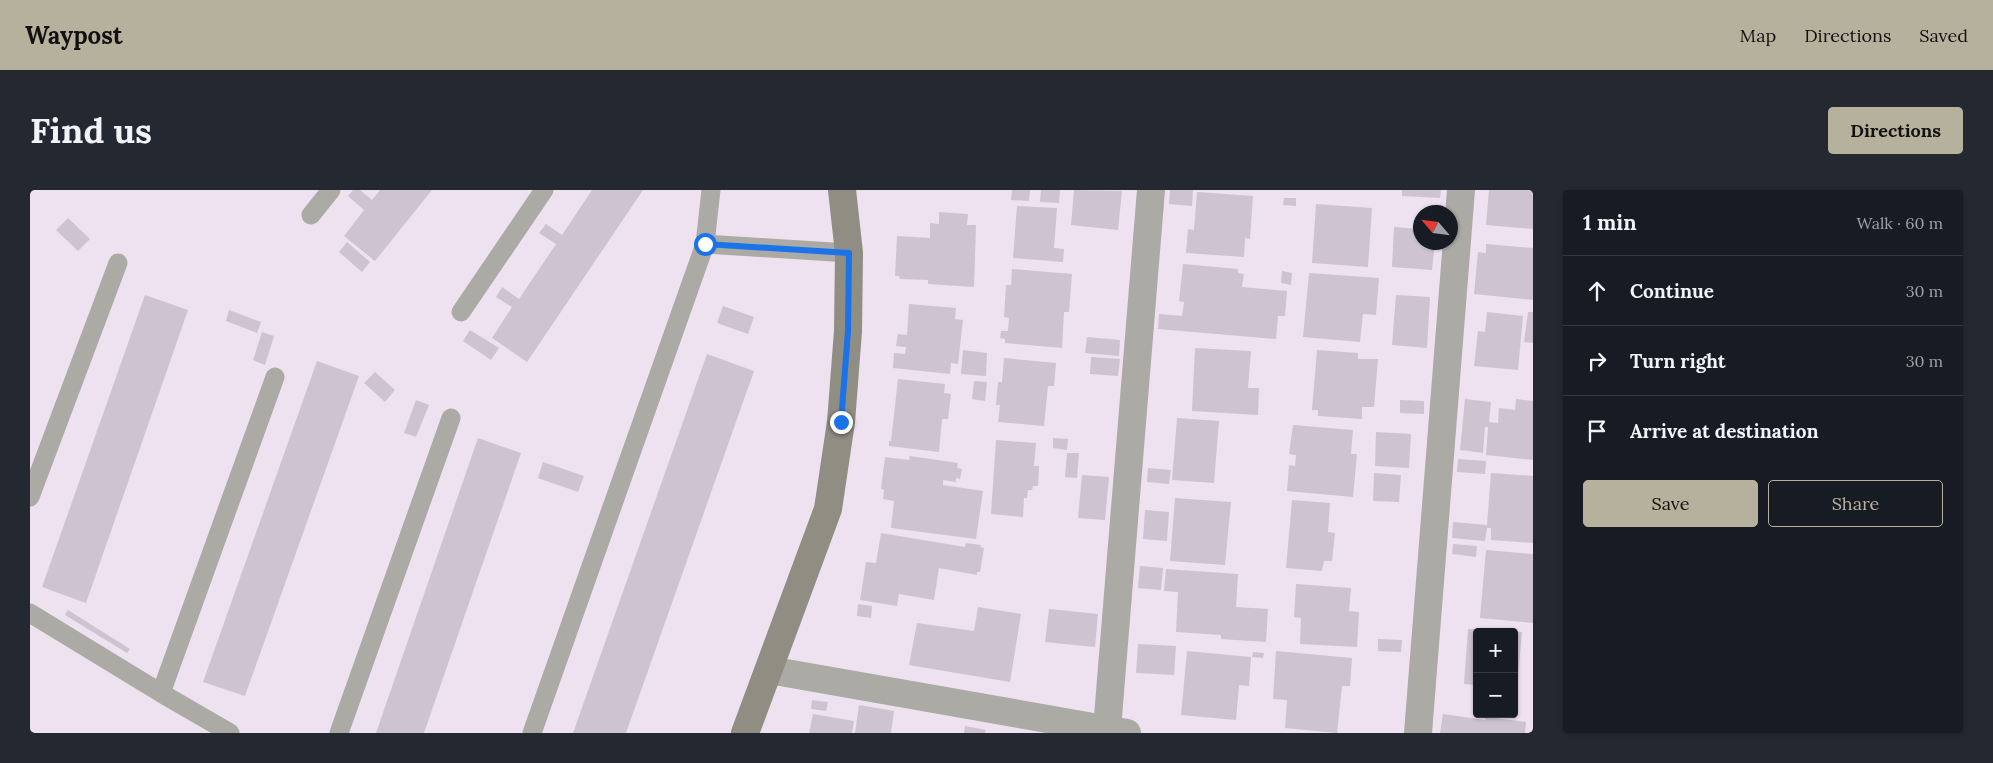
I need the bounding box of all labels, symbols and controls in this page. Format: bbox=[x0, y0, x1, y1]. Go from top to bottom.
text: Waypost bbox=[25, 20, 123, 51]
text: Map bbox=[1740, 24, 1776, 47]
text: Directions bbox=[1804, 24, 1891, 47]
text: Saved bbox=[1919, 24, 1968, 47]
button: Directions bbox=[1828, 107, 1963, 154]
text: Find us bbox=[30, 108, 152, 153]
north arrow bbox=[1413, 205, 1458, 250]
text: 1 min bbox=[1583, 209, 1637, 236]
text: Walk · 60 m bbox=[1856, 213, 1943, 233]
route start bbox=[694, 233, 717, 256]
icon: ahead bbox=[1583, 277, 1611, 305]
text: Continue bbox=[1630, 279, 1714, 303]
text: 30 m bbox=[1906, 281, 1943, 301]
icon: right bbox=[1583, 347, 1611, 375]
text: Turn right bbox=[1630, 349, 1726, 373]
text: 30 m bbox=[1906, 351, 1943, 371]
route end bbox=[830, 411, 853, 434]
icon: arrive bbox=[1583, 417, 1611, 445]
text: Arrive at destination bbox=[1630, 419, 1819, 443]
button: Save bbox=[1583, 480, 1758, 527]
button: Share bbox=[1768, 480, 1943, 527]
map controls bbox=[1473, 628, 1518, 718]
button: + bbox=[1473, 628, 1518, 673]
button: − bbox=[1473, 673, 1518, 718]

